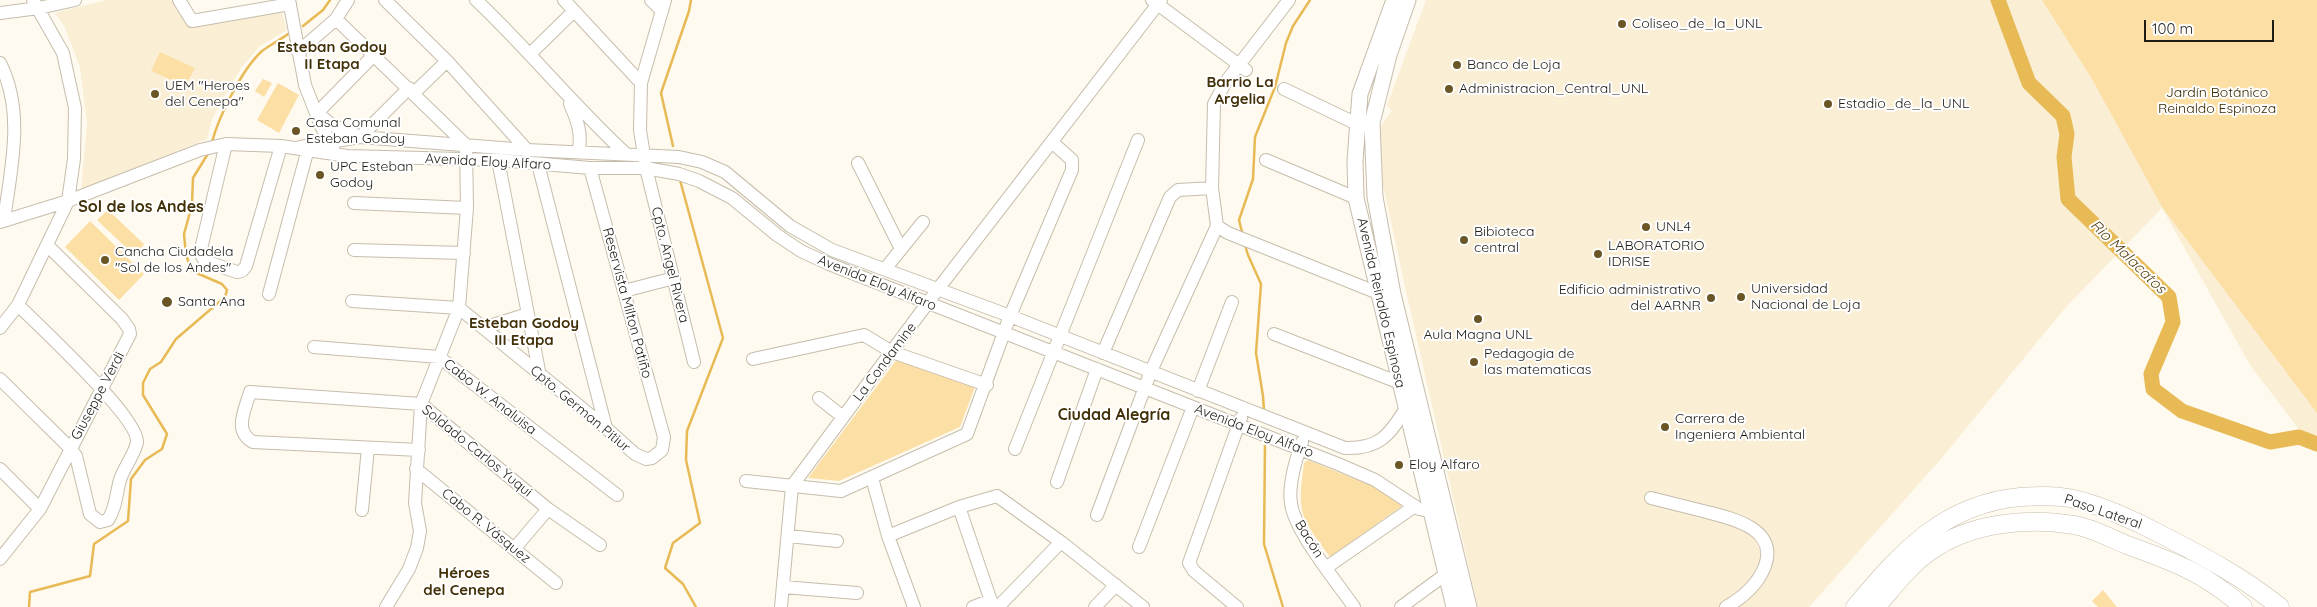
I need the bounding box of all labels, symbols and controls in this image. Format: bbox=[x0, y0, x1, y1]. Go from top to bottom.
scale bar bbox=[2147, 10, 2277, 42]
place label: Coliseo_de_la_UNL bbox=[1632, 16, 1762, 32]
marker: Coliseo_de_la_UNL bbox=[1616, 18, 1628, 30]
text: 100 m bbox=[2152, 19, 2193, 38]
district label: Esteban Godoy II Etapa bbox=[277, 38, 387, 73]
place label: Banco de Loja bbox=[1467, 57, 1561, 73]
marker: Banco de Loja bbox=[1451, 59, 1463, 71]
district label: Barrio La Argelia bbox=[1206, 73, 1274, 108]
place label: UEM "Heroes del Cenepa" bbox=[165, 78, 250, 110]
place label: Administracion_Central_UNL bbox=[1459, 81, 1648, 97]
marker: Administracion_Central_UNL bbox=[1443, 83, 1455, 95]
park label: Jardín Botánico Reinaldo Espinoza bbox=[2158, 85, 2276, 118]
marker: UEM "Heroes del Cenepa" bbox=[149, 88, 161, 100]
place label: Estadio_de_la_UNL bbox=[1838, 96, 1969, 112]
marker: Estadio_de_la_UNL bbox=[1822, 98, 1834, 110]
place label: Casa Comunal Esteban Godoy bbox=[306, 115, 405, 148]
marker: Casa Comunal Esteban Godoy bbox=[290, 125, 302, 137]
street label: Avenida Eloy Alfaro bbox=[424, 150, 552, 174]
place label: UPC Esteban Godoy bbox=[330, 159, 413, 192]
marker: UPC Esteban Godoy bbox=[314, 169, 326, 181]
district label: Sol de los Andes bbox=[78, 197, 204, 217]
street label: Cpto. Angel Rivera bbox=[647, 205, 693, 325]
street label: Avenida Reinaldo Espinosa bbox=[1353, 216, 1409, 390]
water label: Rio Malacatos bbox=[2086, 216, 2170, 298]
place label: UNL4 bbox=[1656, 219, 1691, 235]
marker: UNL4 bbox=[1640, 221, 1652, 233]
place label: Bibioteca central bbox=[1474, 224, 1534, 256]
street label: Reservista Milton Patiño bbox=[599, 226, 655, 380]
marker: Bibioteca central bbox=[1458, 234, 1470, 246]
place label: LABORATORIO IDRISE bbox=[1608, 238, 1705, 270]
place label: Cancha Ciudadela "Sol de los Andes" bbox=[115, 244, 233, 276]
marker: LABORATORIO IDRISE bbox=[1592, 248, 1604, 260]
street label: Avenida Eloy Alfaro bbox=[815, 252, 939, 314]
marker: Cancha Ciudadela "Sol de los Andes" bbox=[99, 254, 111, 266]
place label: Universidad Nacional de Loja bbox=[1751, 281, 1860, 314]
place label: Edificio administrativo del AARNR bbox=[1559, 282, 1701, 314]
marker: Universidad Nacional de Loja bbox=[1735, 291, 1747, 303]
marker: Edificio administrativo del AARNR bbox=[1705, 292, 1717, 304]
place label: Santa Ana bbox=[178, 294, 245, 310]
marker: Santa Ana bbox=[160, 295, 174, 309]
marker: Aula Magna UNL bbox=[1472, 313, 1484, 325]
district label: Esteban Godoy III Etapa bbox=[469, 314, 579, 349]
street label: La Condamine bbox=[850, 319, 920, 405]
place label: Aula Magna UNL bbox=[1423, 327, 1533, 343]
place label: Pedagogia de las matematicas bbox=[1484, 346, 1591, 378]
street label: Giuseppe Verdi bbox=[68, 349, 128, 443]
street label: Cabo W. Analuisa bbox=[440, 356, 540, 438]
marker: Pedagogia de las matematicas bbox=[1468, 356, 1480, 368]
street label: Cpto. German Pitiur bbox=[526, 362, 634, 456]
street label: Soldado Carlos Yuqui bbox=[418, 401, 536, 501]
street label: Avenida Eloy Alfaro bbox=[1192, 401, 1316, 461]
district label: Ciudad Alegría bbox=[1058, 405, 1170, 425]
place label: Carrera de Ingeniera Ambiental bbox=[1675, 411, 1805, 444]
marker: Carrera de Ingeniera Ambiental bbox=[1659, 421, 1671, 433]
place label: Eloy Alfaro bbox=[1409, 457, 1480, 473]
marker: Eloy Alfaro bbox=[1393, 459, 1405, 471]
street label: Cabo R. Vásquez bbox=[438, 485, 534, 567]
street label: Paso Lateral bbox=[2062, 491, 2144, 533]
street label: Bacón bbox=[1291, 517, 1327, 561]
district label: Héroes del Cenepa bbox=[423, 564, 505, 599]

